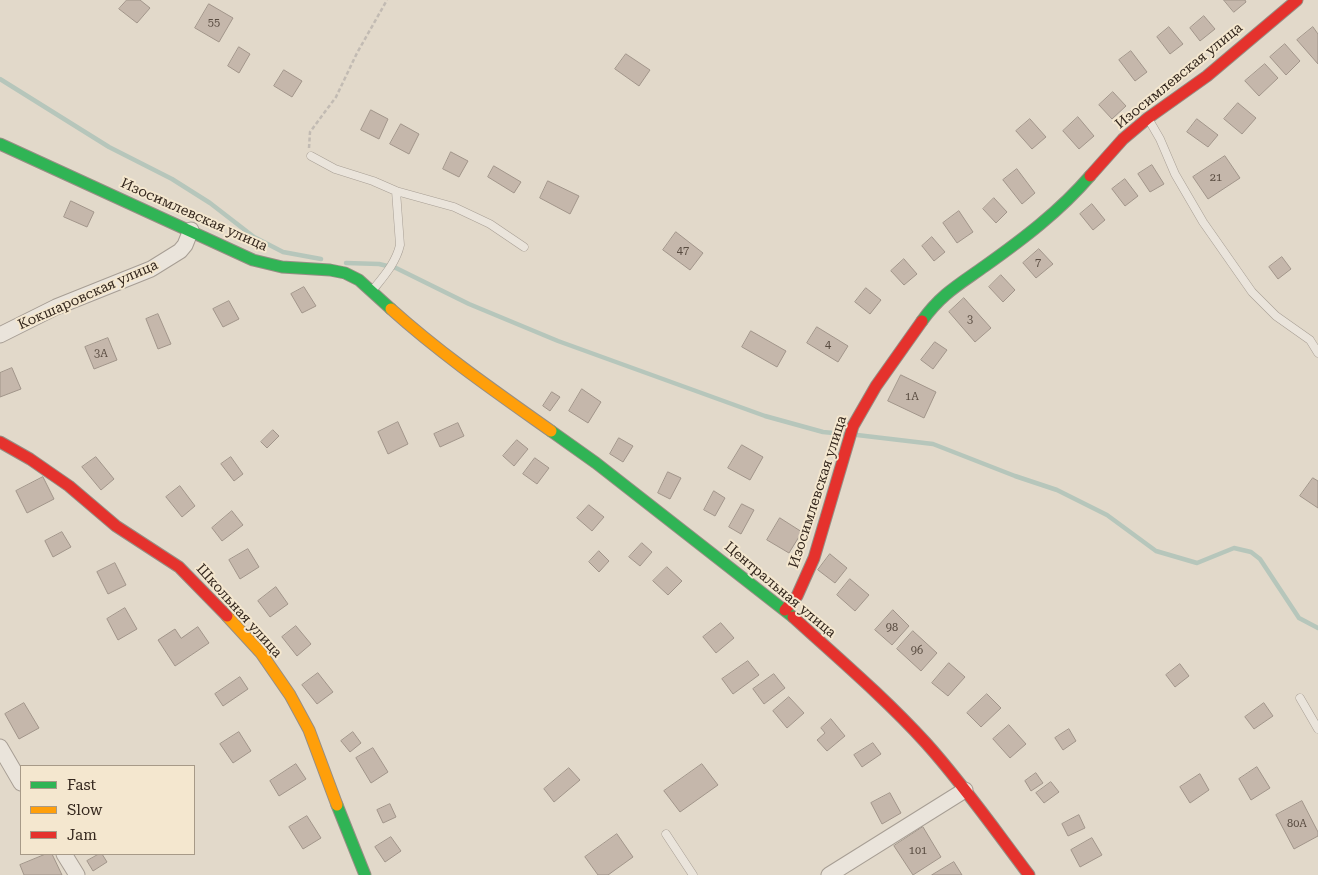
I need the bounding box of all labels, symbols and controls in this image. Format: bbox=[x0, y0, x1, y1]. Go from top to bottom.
house number: 55 bbox=[208, 16, 220, 30]
street label: Изосимлевская улица bbox=[1112, 19, 1246, 133]
house number: 21 bbox=[1210, 171, 1222, 185]
street label: Изосимлевская улица bbox=[118, 175, 270, 255]
house number: 47 bbox=[677, 244, 689, 258]
house number: 7 bbox=[1035, 256, 1041, 270]
street label: Кокшаровская улица bbox=[15, 257, 161, 333]
house number: 3 bbox=[967, 313, 973, 327]
house number: 4 bbox=[825, 338, 831, 352]
house number: 3А bbox=[94, 347, 108, 361]
house number: 1А bbox=[905, 390, 919, 404]
street label: Изосимлевская улица bbox=[785, 414, 851, 570]
street label: Центральная улица bbox=[721, 538, 839, 642]
street label: Школьная улица bbox=[193, 561, 285, 661]
house number: 98 bbox=[886, 621, 898, 635]
house number: 96 bbox=[911, 644, 923, 658]
legend bbox=[20, 765, 195, 855]
text: Fast bbox=[67, 776, 96, 794]
text: Slow bbox=[67, 801, 102, 819]
house number: 80А bbox=[1287, 817, 1307, 831]
text: Jam bbox=[67, 826, 97, 844]
house number: 101 bbox=[909, 844, 927, 858]

